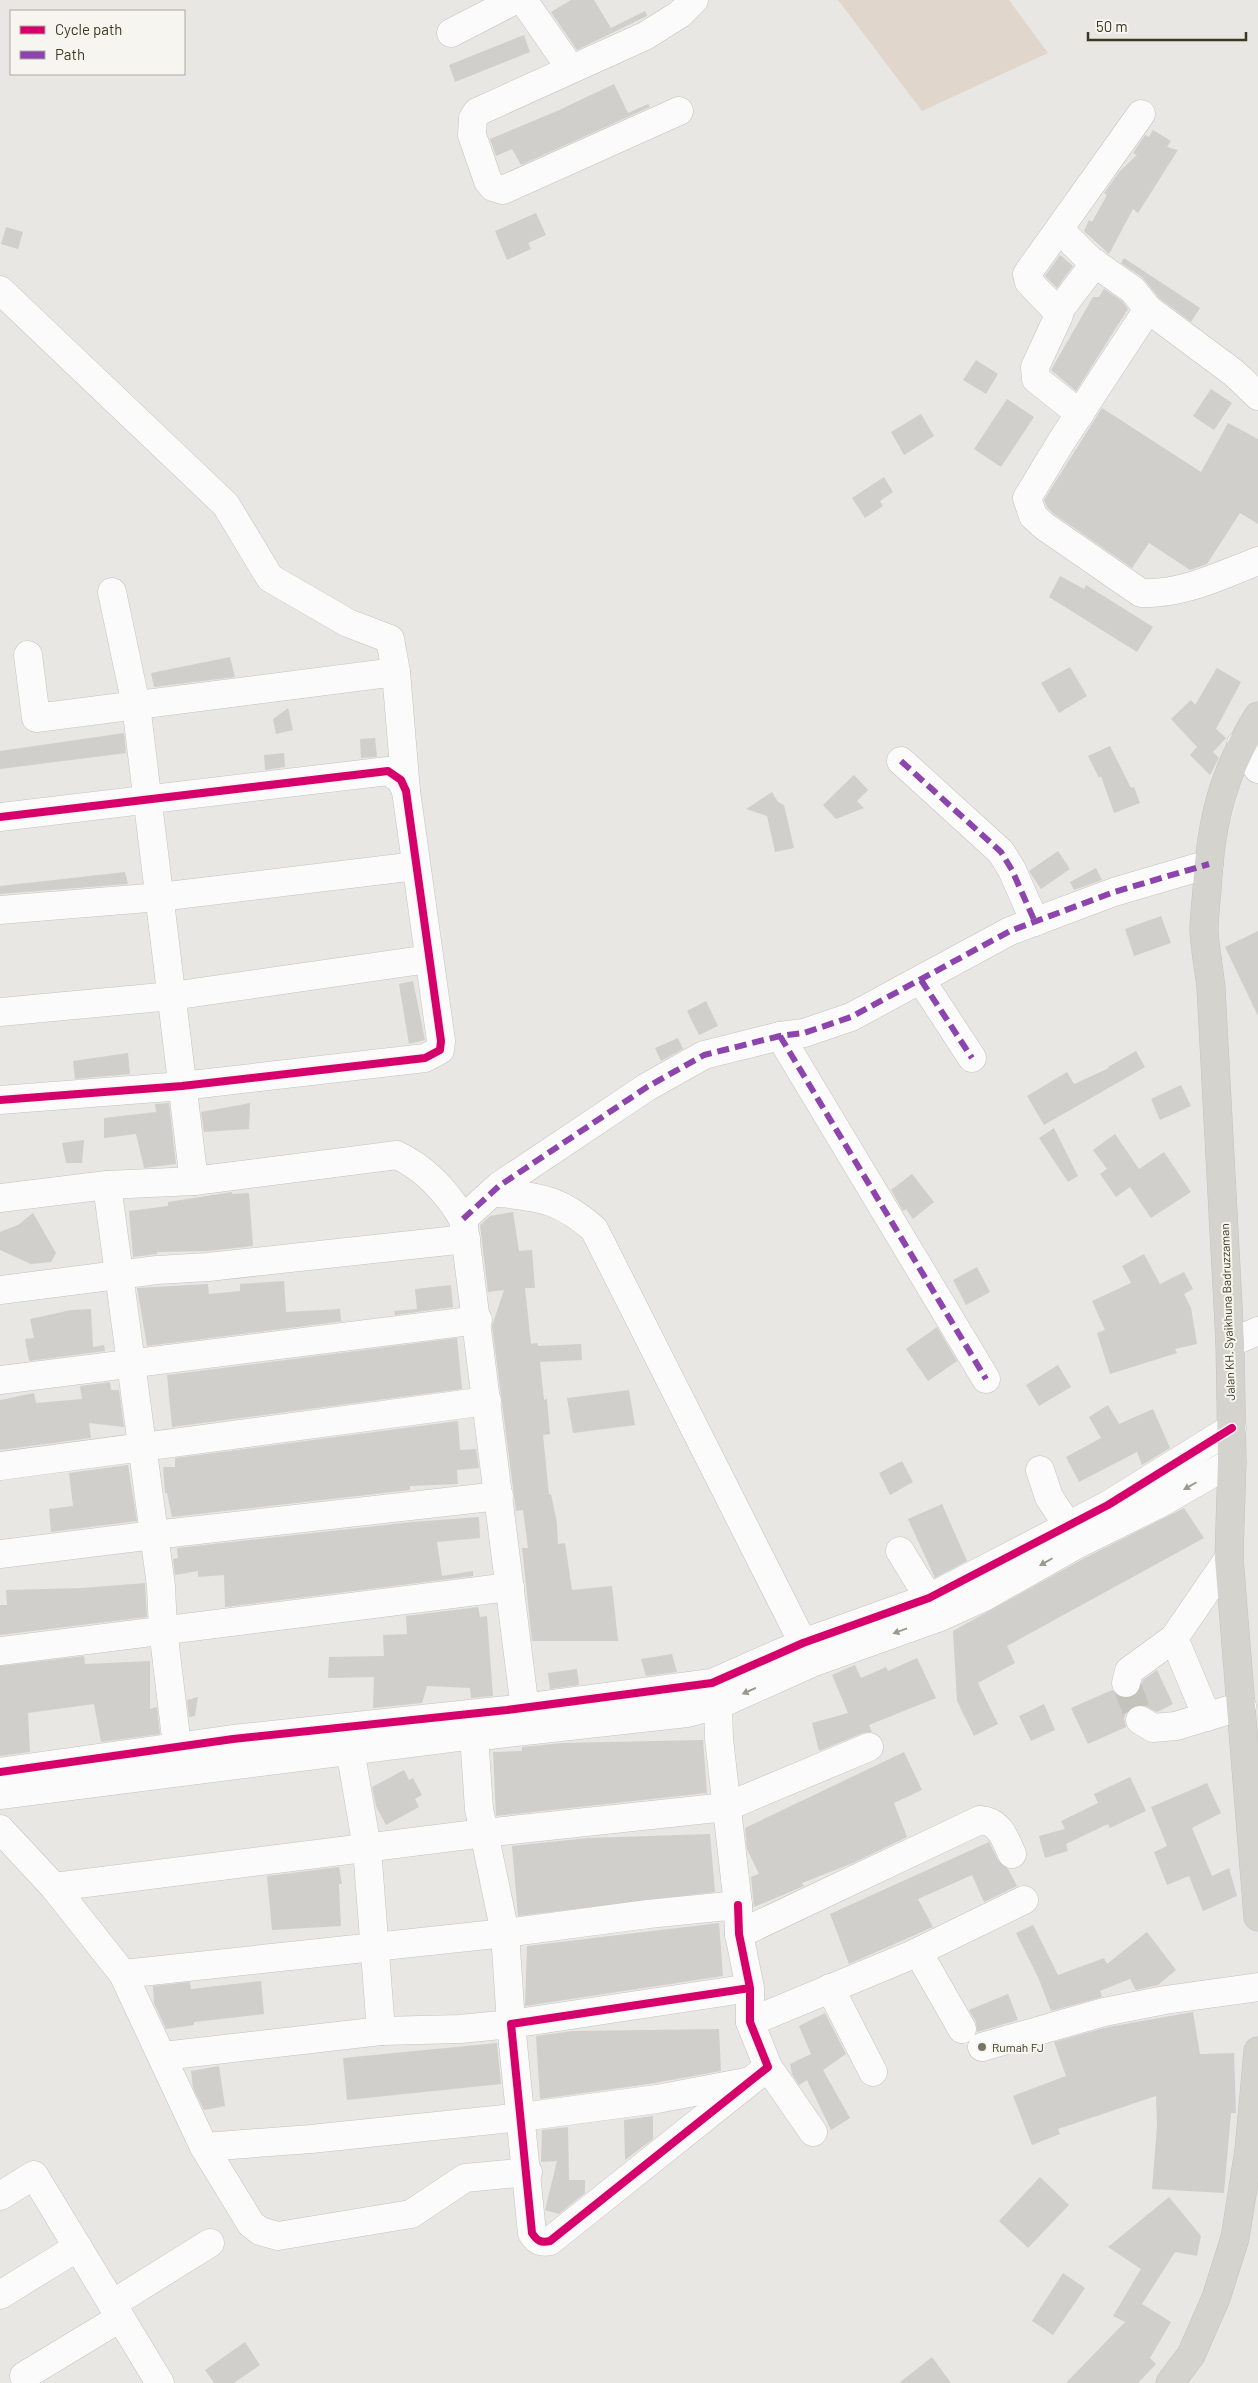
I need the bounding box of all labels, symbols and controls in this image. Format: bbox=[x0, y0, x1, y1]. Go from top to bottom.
legend bbox=[10, 10, 185, 75]
scale bar bbox=[1088, 10, 1246, 42]
text: 50 m bbox=[1096, 17, 1128, 35]
text: Cycle path bbox=[55, 20, 122, 38]
text: Path bbox=[55, 45, 85, 63]
street label: Jalan KH. Syaikhuna Badruzzaman bbox=[1217, 1223, 1237, 1401]
one-way arrow bbox=[1183, 1482, 1197, 1490]
one-way arrow bbox=[1040, 1557, 1053, 1566]
one-way arrow bbox=[892, 1627, 907, 1635]
one-way arrow bbox=[742, 1687, 756, 1695]
place label: Rumah FJ bbox=[992, 2040, 1044, 2054]
marker: Rumah FJ bbox=[976, 2041, 988, 2053]

